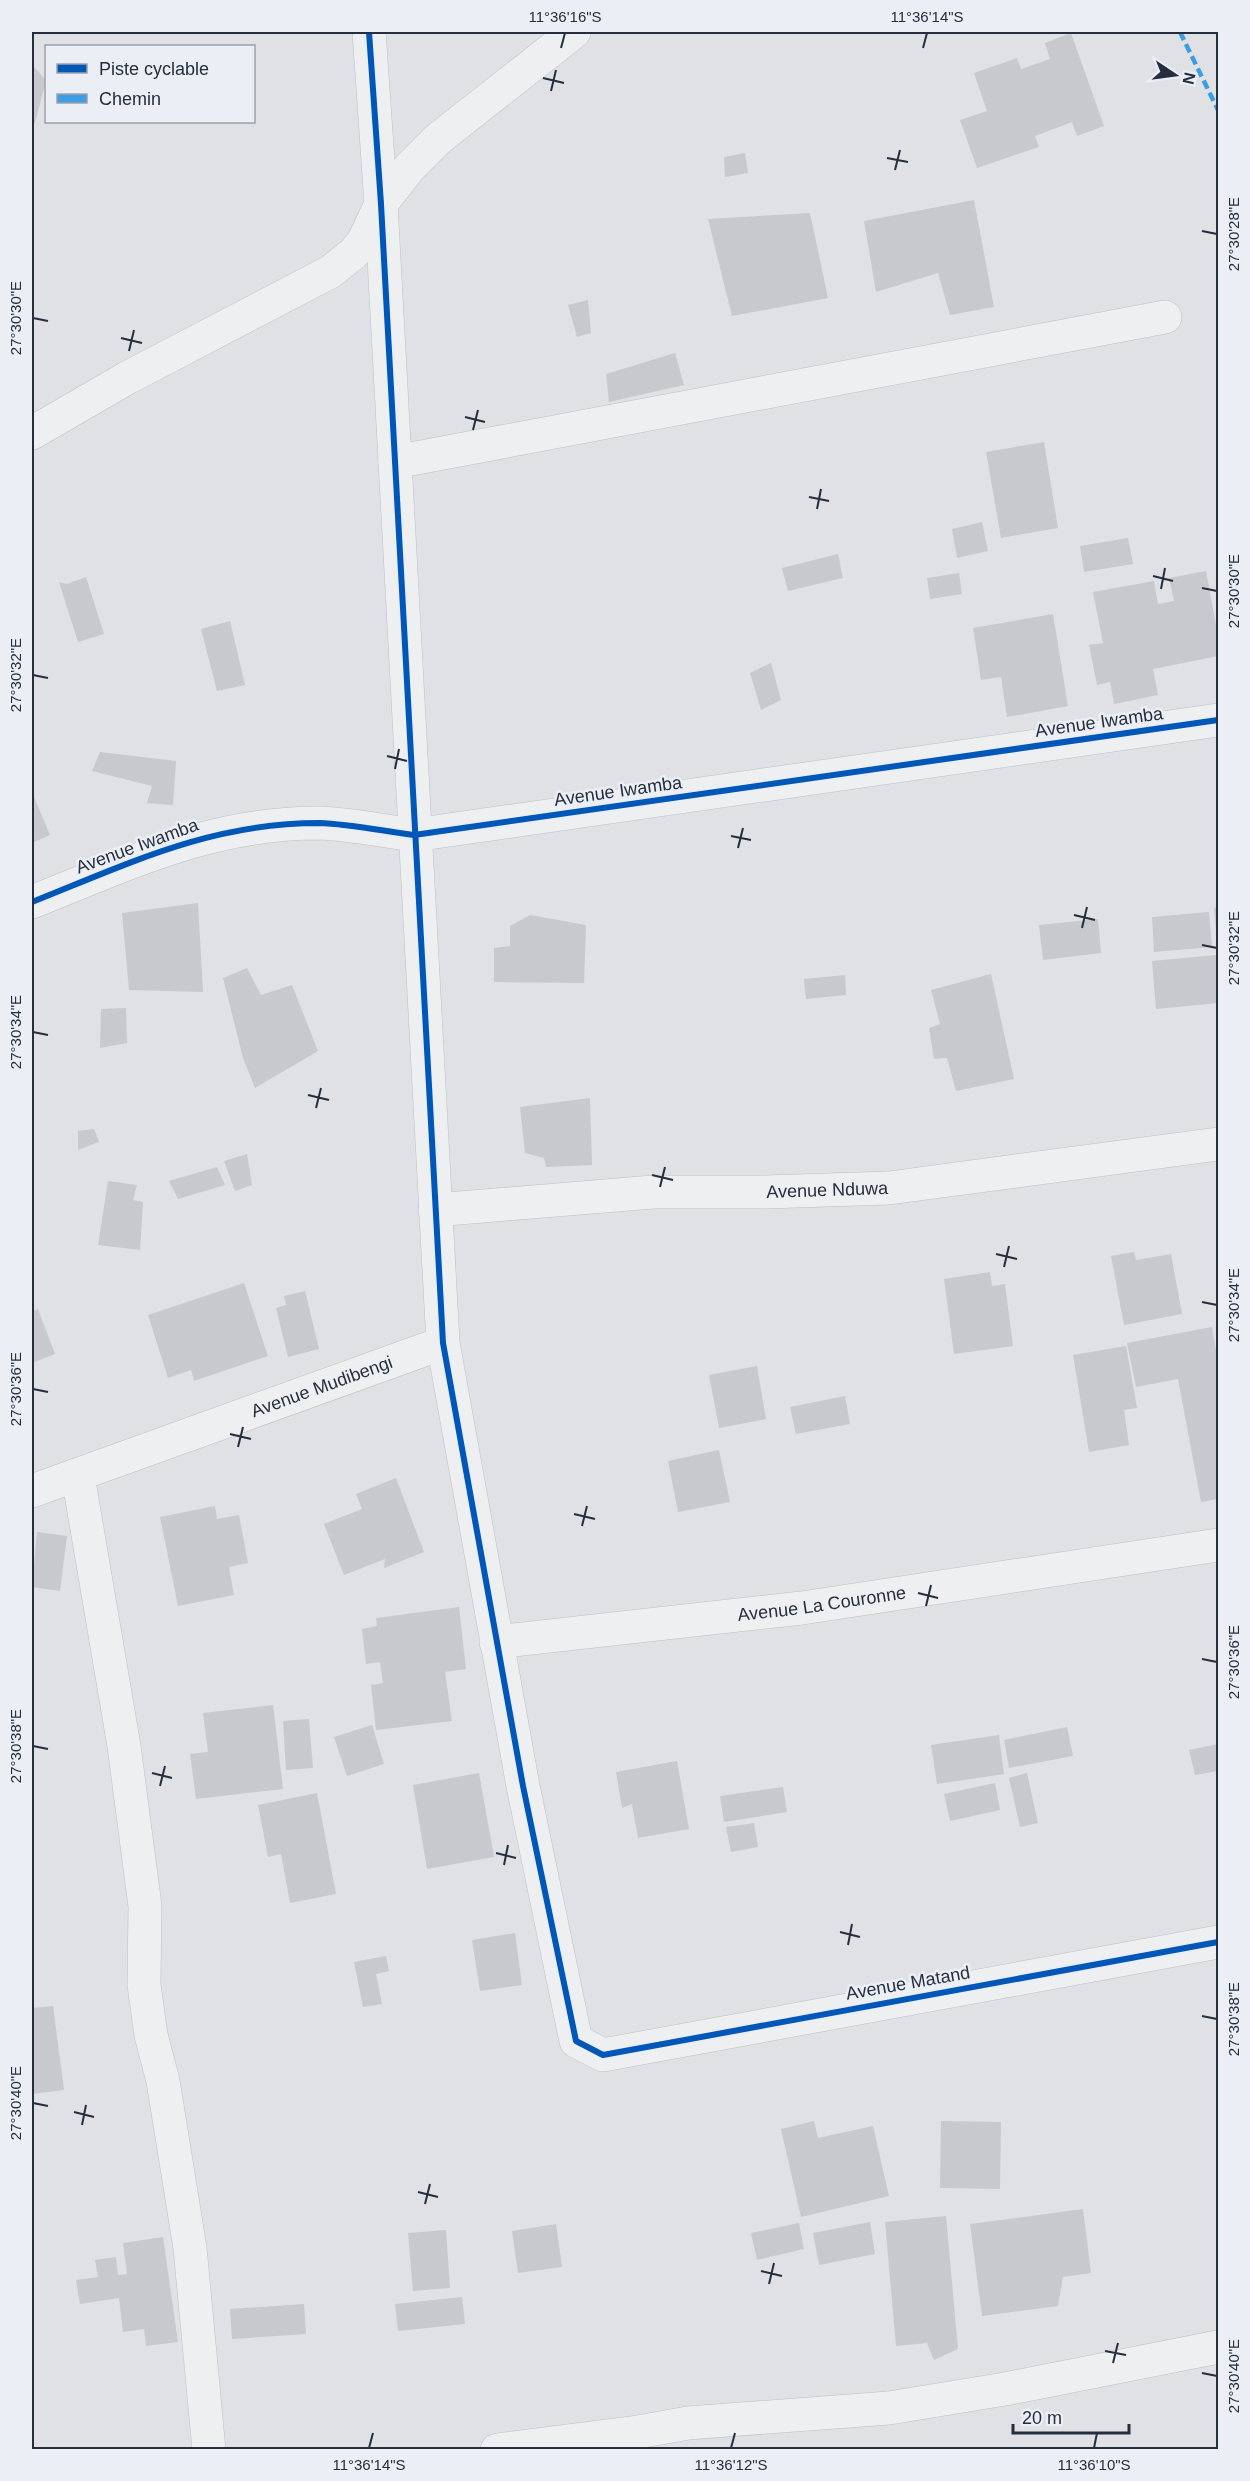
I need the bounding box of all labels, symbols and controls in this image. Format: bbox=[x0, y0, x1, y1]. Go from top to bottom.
text: 11°36'16"S bbox=[528, 8, 602, 25]
text: 11°36'14"S bbox=[890, 8, 964, 25]
legend bbox=[45, 45, 255, 123]
north arrow bbox=[1145, 45, 1205, 105]
text: Piste cyclable bbox=[99, 59, 209, 79]
text: N bbox=[1180, 71, 1199, 86]
text: Chemin bbox=[99, 89, 161, 109]
text: 27°30'28"E bbox=[1225, 197, 1242, 271]
text: 27°30'30"E bbox=[7, 281, 24, 355]
text: 27°30'30"E bbox=[1225, 554, 1242, 628]
text: 27°30'32"E bbox=[7, 638, 24, 712]
street label: Avenue Iwamba bbox=[1034, 703, 1165, 741]
street label: Avenue Iwamba bbox=[553, 772, 684, 810]
street label: Avenue Iwamba bbox=[73, 814, 202, 877]
text: 27°30'32"E bbox=[1225, 911, 1242, 985]
text: 27°30'34"E bbox=[7, 995, 24, 1069]
street label: Avenue Nduwa bbox=[766, 1178, 889, 1202]
text: 27°30'34"E bbox=[1225, 1268, 1242, 1342]
text: 27°30'36"E bbox=[7, 1352, 24, 1426]
street label: Avenue Mudibengi bbox=[248, 1352, 395, 1421]
street label: Avenue La Couronne bbox=[736, 1582, 907, 1625]
text: 27°30'36"E bbox=[1225, 1625, 1242, 1699]
text: 27°30'38"E bbox=[7, 1709, 24, 1783]
street label: Avenue Matand bbox=[844, 1962, 972, 2004]
text: 27°30'38"E bbox=[1225, 1982, 1242, 2056]
text: 27°30'40"E bbox=[7, 2066, 24, 2140]
text: 27°30'40"E bbox=[1225, 2339, 1242, 2413]
scale bar bbox=[1013, 2397, 1128, 2435]
text: 20 m bbox=[1022, 2408, 1062, 2428]
text: 11°36'14"S bbox=[332, 2456, 406, 2473]
text: 11°36'12"S bbox=[694, 2456, 768, 2473]
text: 11°36'10"S bbox=[1057, 2456, 1131, 2473]

